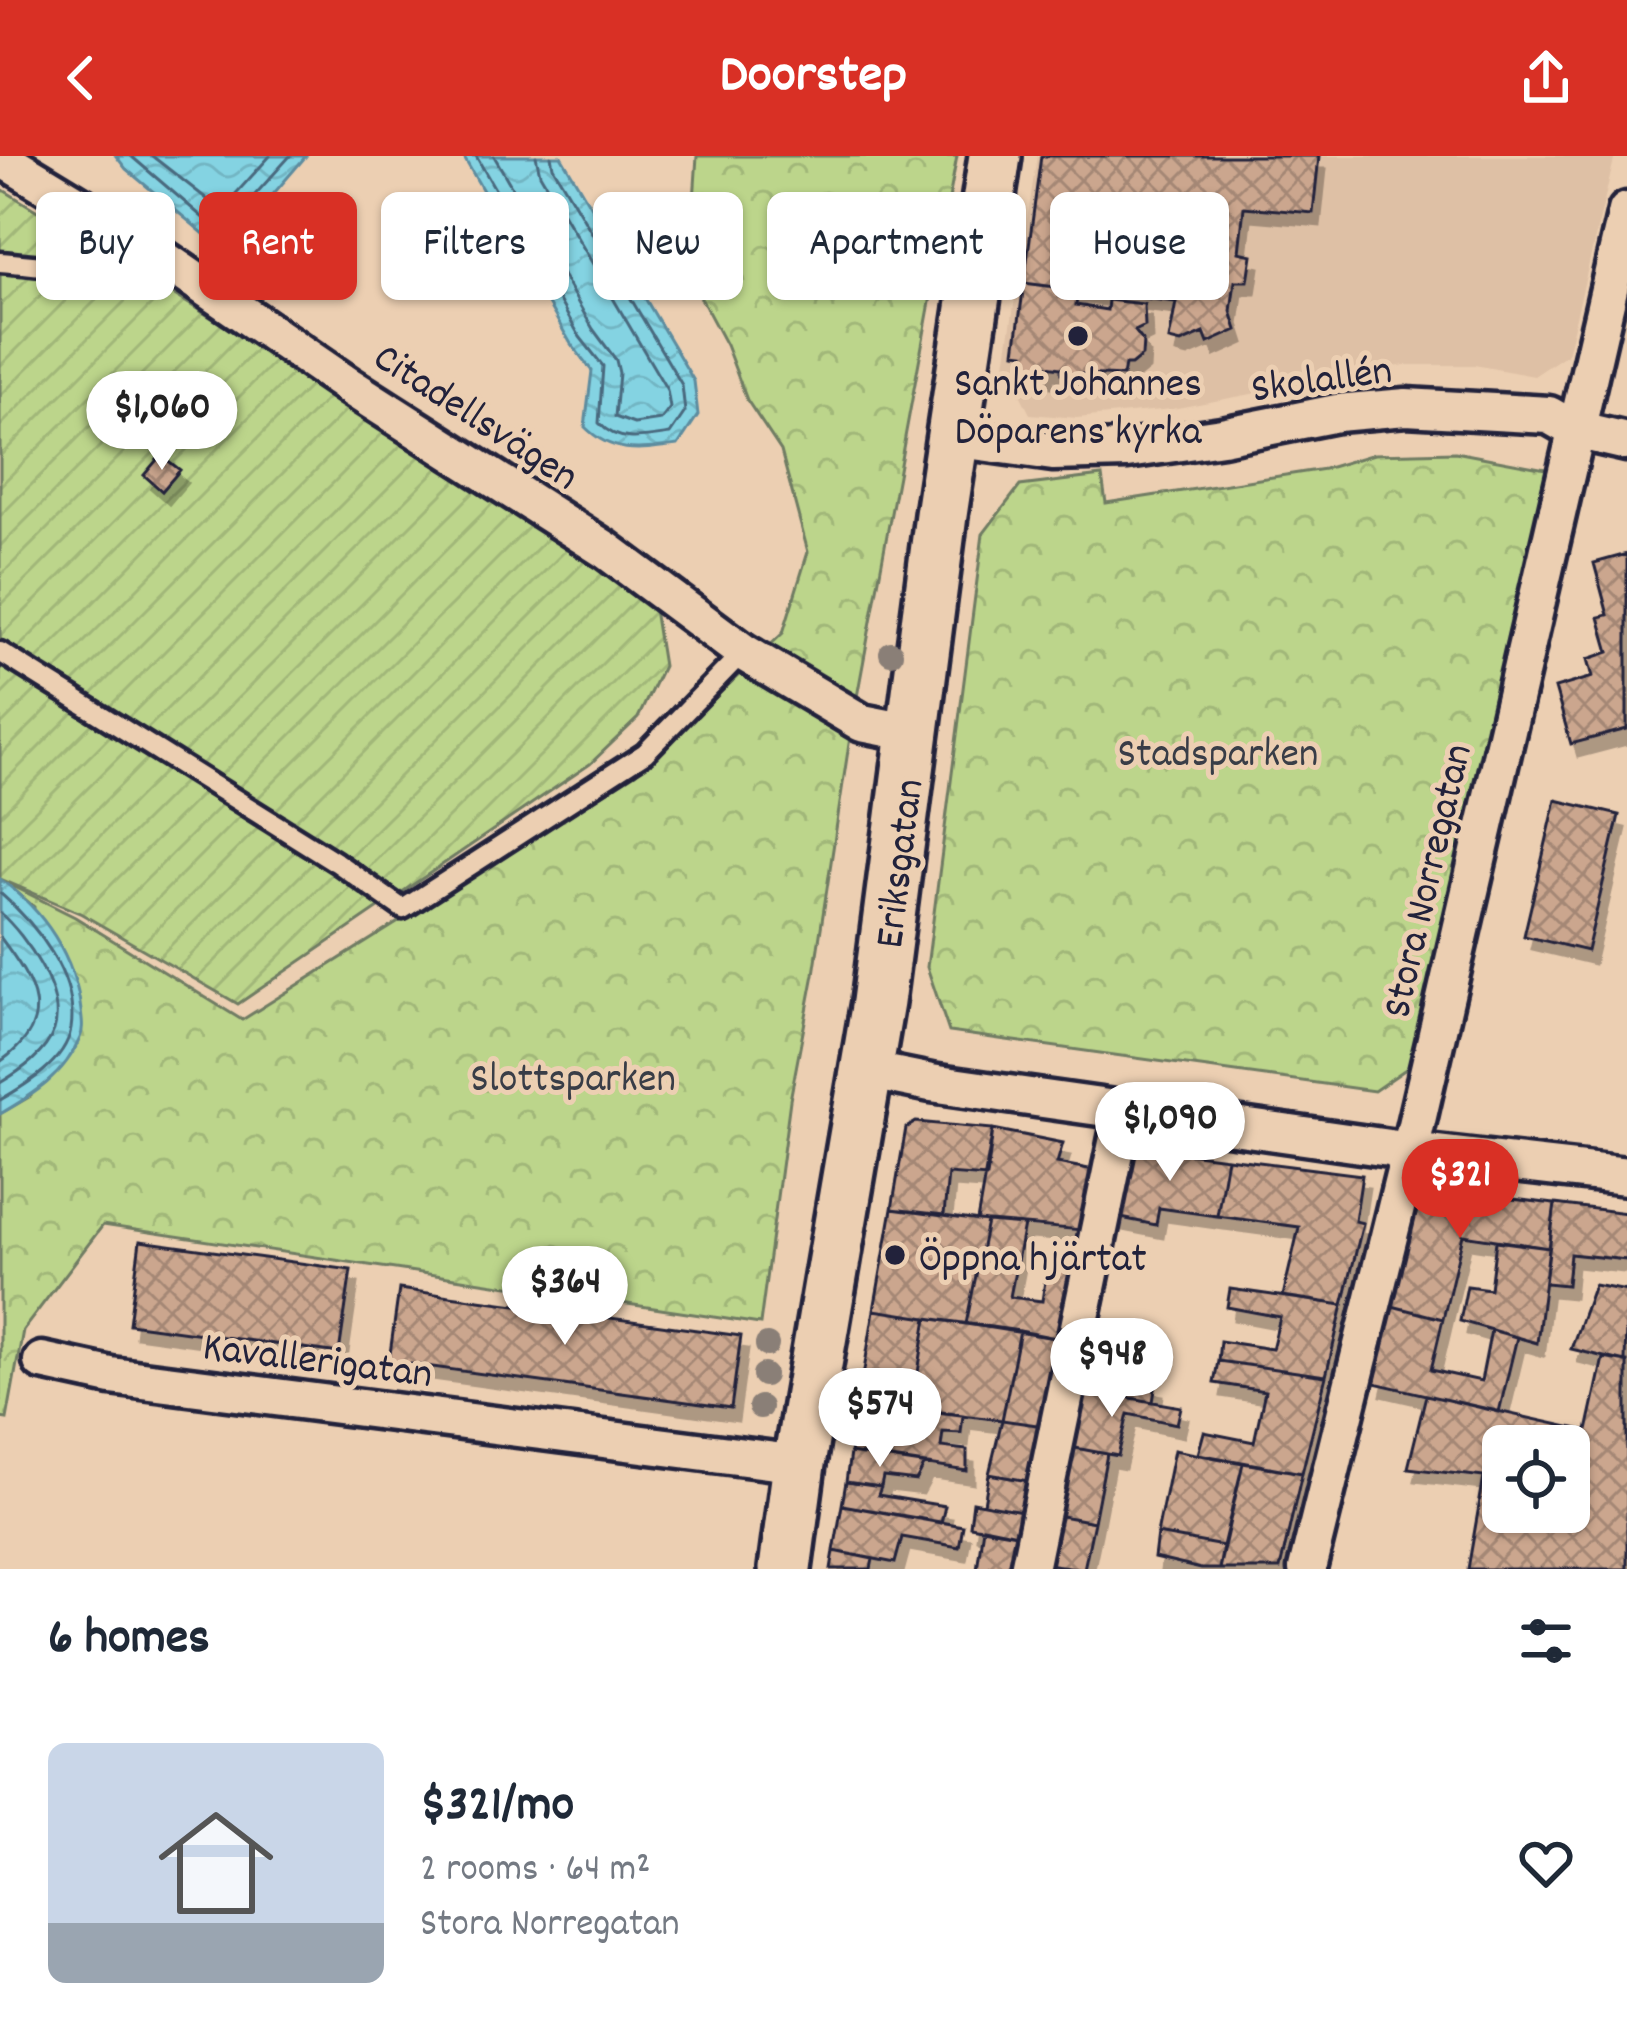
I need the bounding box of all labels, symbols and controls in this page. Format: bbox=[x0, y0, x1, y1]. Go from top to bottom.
text: Doorstep bbox=[720, 40, 907, 117]
icon: back bbox=[48, 45, 114, 111]
icon: share bbox=[1513, 45, 1579, 111]
chip: Buy bbox=[36, 192, 175, 300]
chip: Rent bbox=[199, 192, 357, 300]
chip: Filters bbox=[381, 192, 569, 300]
chip: New bbox=[593, 192, 743, 300]
chip: Apartment bbox=[767, 192, 1026, 300]
chip: House bbox=[1050, 192, 1229, 300]
marker: Sankt Johannes Döparens kyrka bbox=[1065, 323, 1091, 349]
street label: Citadellsvägen bbox=[360, 331, 589, 509]
street label: Skolallén bbox=[1248, 343, 1396, 422]
place label: Sankt Johannes Döparens kyrka bbox=[954, 357, 1203, 465]
pin: $1,060 bbox=[64, 371, 260, 473]
text: $1,060 bbox=[113, 382, 211, 437]
park label: Stadsparken bbox=[1118, 727, 1318, 787]
street label: Stora Norregatan bbox=[1370, 739, 1491, 1024]
street label: Eriksgatan bbox=[863, 776, 943, 952]
park label: Slottsparken bbox=[470, 1052, 676, 1112]
pin: $1,090 bbox=[1072, 1082, 1268, 1184]
text: $1,090 bbox=[1122, 1093, 1218, 1148]
pin: $321 bbox=[1389, 1139, 1531, 1241]
text: $321 bbox=[1429, 1150, 1491, 1205]
place label: Öppna hjärtat bbox=[919, 1232, 1147, 1292]
marker: Öppna hjärtat bbox=[882, 1242, 908, 1268]
pin: $364 bbox=[494, 1246, 636, 1348]
text: $364 bbox=[529, 1257, 601, 1312]
pin: $948 bbox=[1041, 1318, 1183, 1420]
street label: Kavallerigatan bbox=[199, 1320, 435, 1408]
text: $948 bbox=[1077, 1329, 1147, 1384]
pin: $574 bbox=[809, 1368, 951, 1470]
text: $574 bbox=[846, 1379, 914, 1434]
map controls bbox=[1482, 1425, 1590, 1533]
button: locate bbox=[1482, 1425, 1590, 1533]
text: 6 homes bbox=[48, 1605, 210, 1677]
icon: filters bbox=[1513, 1608, 1579, 1674]
text: $321/mo bbox=[420, 1772, 574, 1844]
icon: home bbox=[144, 1791, 288, 1935]
icon: heart bbox=[1513, 1830, 1579, 1896]
text: 2 rooms · 64 m² bbox=[420, 1844, 650, 1899]
text: Stora Norregatan bbox=[420, 1899, 679, 1954]

